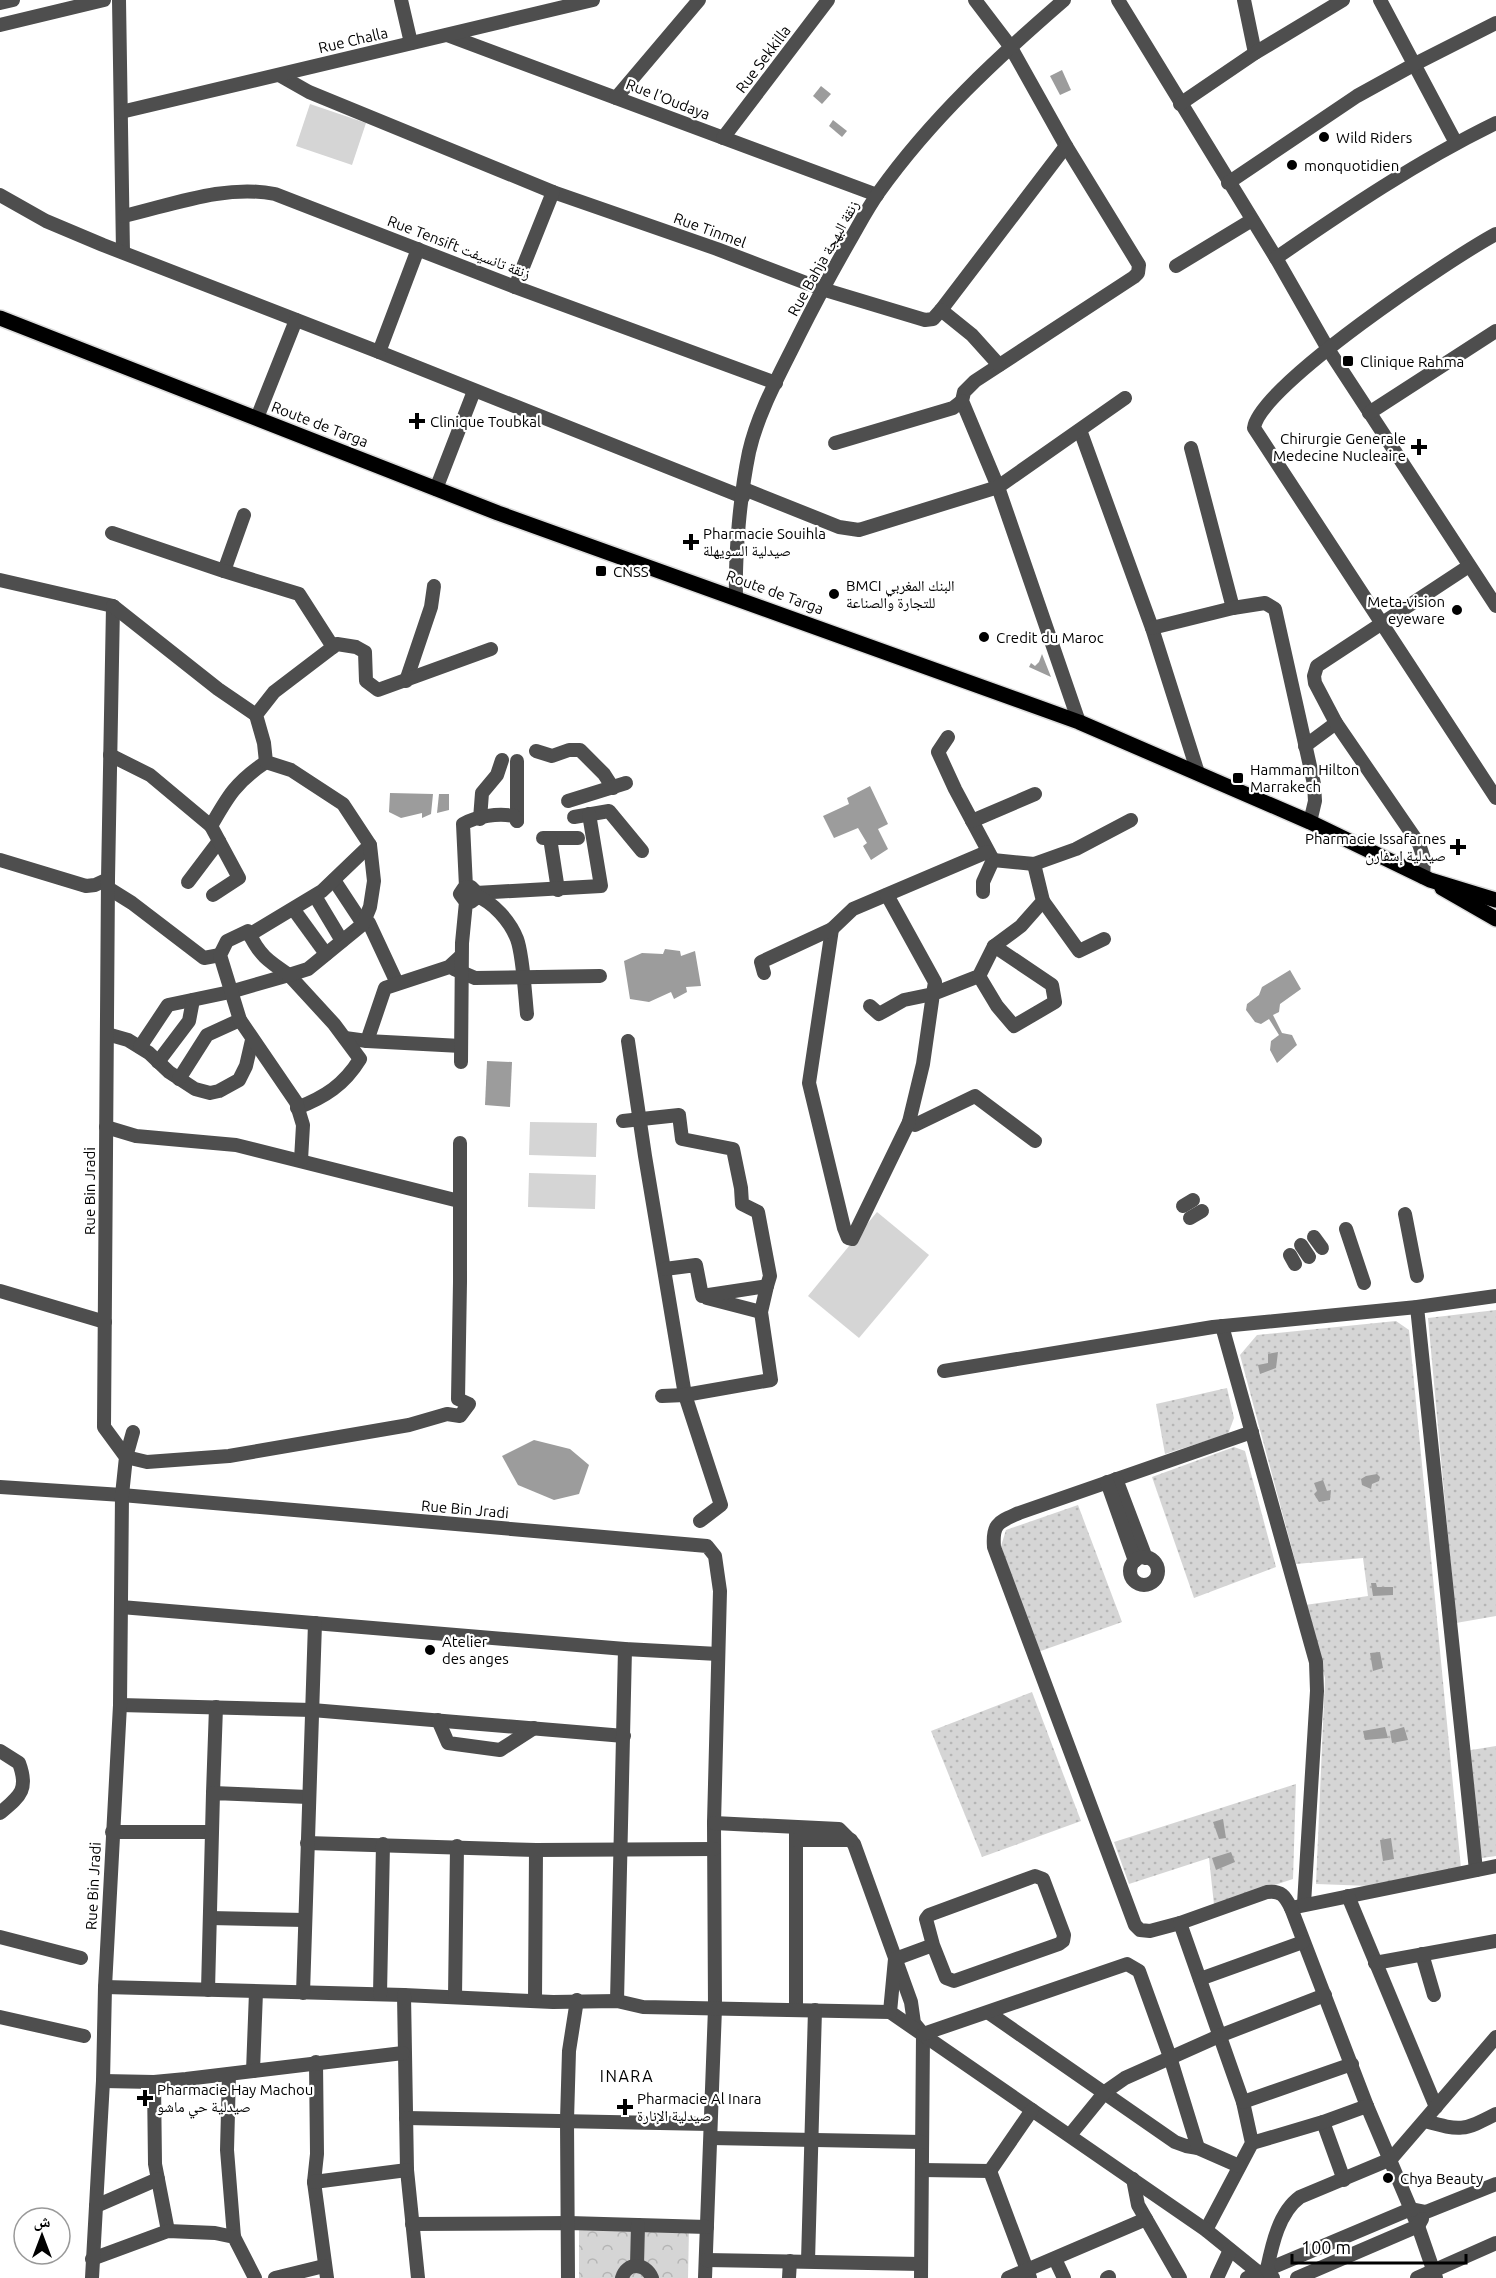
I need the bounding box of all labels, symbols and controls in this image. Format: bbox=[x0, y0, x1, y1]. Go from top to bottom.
street label: Rue Sekkilla bbox=[732, 22, 794, 96]
street label: Rue Challa bbox=[317, 24, 389, 56]
street label: Rue l'Oudaya bbox=[624, 75, 712, 123]
place label: Wild Riders bbox=[1336, 129, 1412, 146]
marker: Wild Riders bbox=[1317, 130, 1331, 144]
place label: monquotidien bbox=[1304, 157, 1399, 174]
marker: monquotidien bbox=[1285, 158, 1299, 172]
street label: Rue Bahja زنقة البهجة bbox=[784, 197, 863, 319]
street label: Rue Tinmel bbox=[672, 209, 749, 251]
street label: Rue Tensift زنقة تانسيفت bbox=[385, 212, 533, 283]
place label: Clinique Rahma bbox=[1360, 353, 1464, 370]
marker: Clinique Rahma bbox=[1341, 354, 1355, 368]
street label: Route de Targa bbox=[269, 398, 371, 450]
marker: Clinique Toubkal bbox=[408, 412, 426, 430]
place label: Clinique Toubkal bbox=[430, 413, 541, 430]
place label: Chirurgie Generale Medecine Nucleaire bbox=[1273, 430, 1406, 464]
marker: Chirurgie Generale Medecine Nucleaire bbox=[1410, 438, 1428, 456]
place label: Pharmacie Souihla صيدلية السويهلة bbox=[703, 525, 826, 560]
marker: Pharmacie Souihla صيدلية السويهلة bbox=[684, 535, 698, 549]
place label: CNSS bbox=[613, 563, 649, 580]
marker: CNSS bbox=[594, 564, 608, 578]
street label: Route de Targa bbox=[724, 567, 826, 617]
place label: BMCI البنك المغربي للتجارة والصناعة bbox=[846, 577, 955, 612]
marker: BMCI البنك المغربي للتجارة والصناعة bbox=[827, 587, 841, 601]
place label: Meta-vision eyeware bbox=[1367, 593, 1445, 627]
marker: Meta-vision eyeware bbox=[1450, 603, 1464, 617]
place label: Credit du Maroc bbox=[996, 629, 1104, 646]
marker: Credit du Maroc bbox=[977, 630, 991, 644]
place label: Hammam Hilton Marrakech bbox=[1250, 761, 1359, 795]
marker: Hammam Hilton Marrakech bbox=[1231, 771, 1245, 785]
place label: Pharmacie Issafarnes صيدلية إسفارن bbox=[1305, 830, 1446, 866]
marker: Pharmacie Issafarnes صيدلية إسفارن bbox=[1451, 840, 1465, 854]
street label: Rue Bin Jradi bbox=[81, 1147, 98, 1235]
street label: Rue Bin Jradi bbox=[420, 1497, 510, 1521]
place label: Atelier des anges bbox=[442, 1633, 509, 1667]
marker: Atelier des anges bbox=[423, 1643, 437, 1657]
street label: Rue Bin Jradi bbox=[82, 1842, 104, 1930]
district label: INARA bbox=[600, 2067, 654, 2085]
place label: Pharmacie Hay Machou صيدلية حي ماشو bbox=[157, 2081, 313, 2118]
place label: Pharmacie Al Inara صيدلية الإنارة bbox=[637, 2090, 762, 2125]
marker: Pharmacie Hay Machou صيدلية حي ماشو bbox=[138, 2091, 152, 2105]
marker: Pharmacie Al Inara صيدلية الإنارة bbox=[618, 2100, 632, 2114]
place label: Chya Beauty bbox=[1400, 2170, 1483, 2187]
marker: Chya Beauty bbox=[1381, 2171, 1395, 2185]
north arrow bbox=[12, 2206, 72, 2266]
text: ش bbox=[34, 2212, 51, 2231]
scale bar bbox=[1292, 2227, 1466, 2265]
text: 100 m bbox=[1301, 2237, 1351, 2257]

